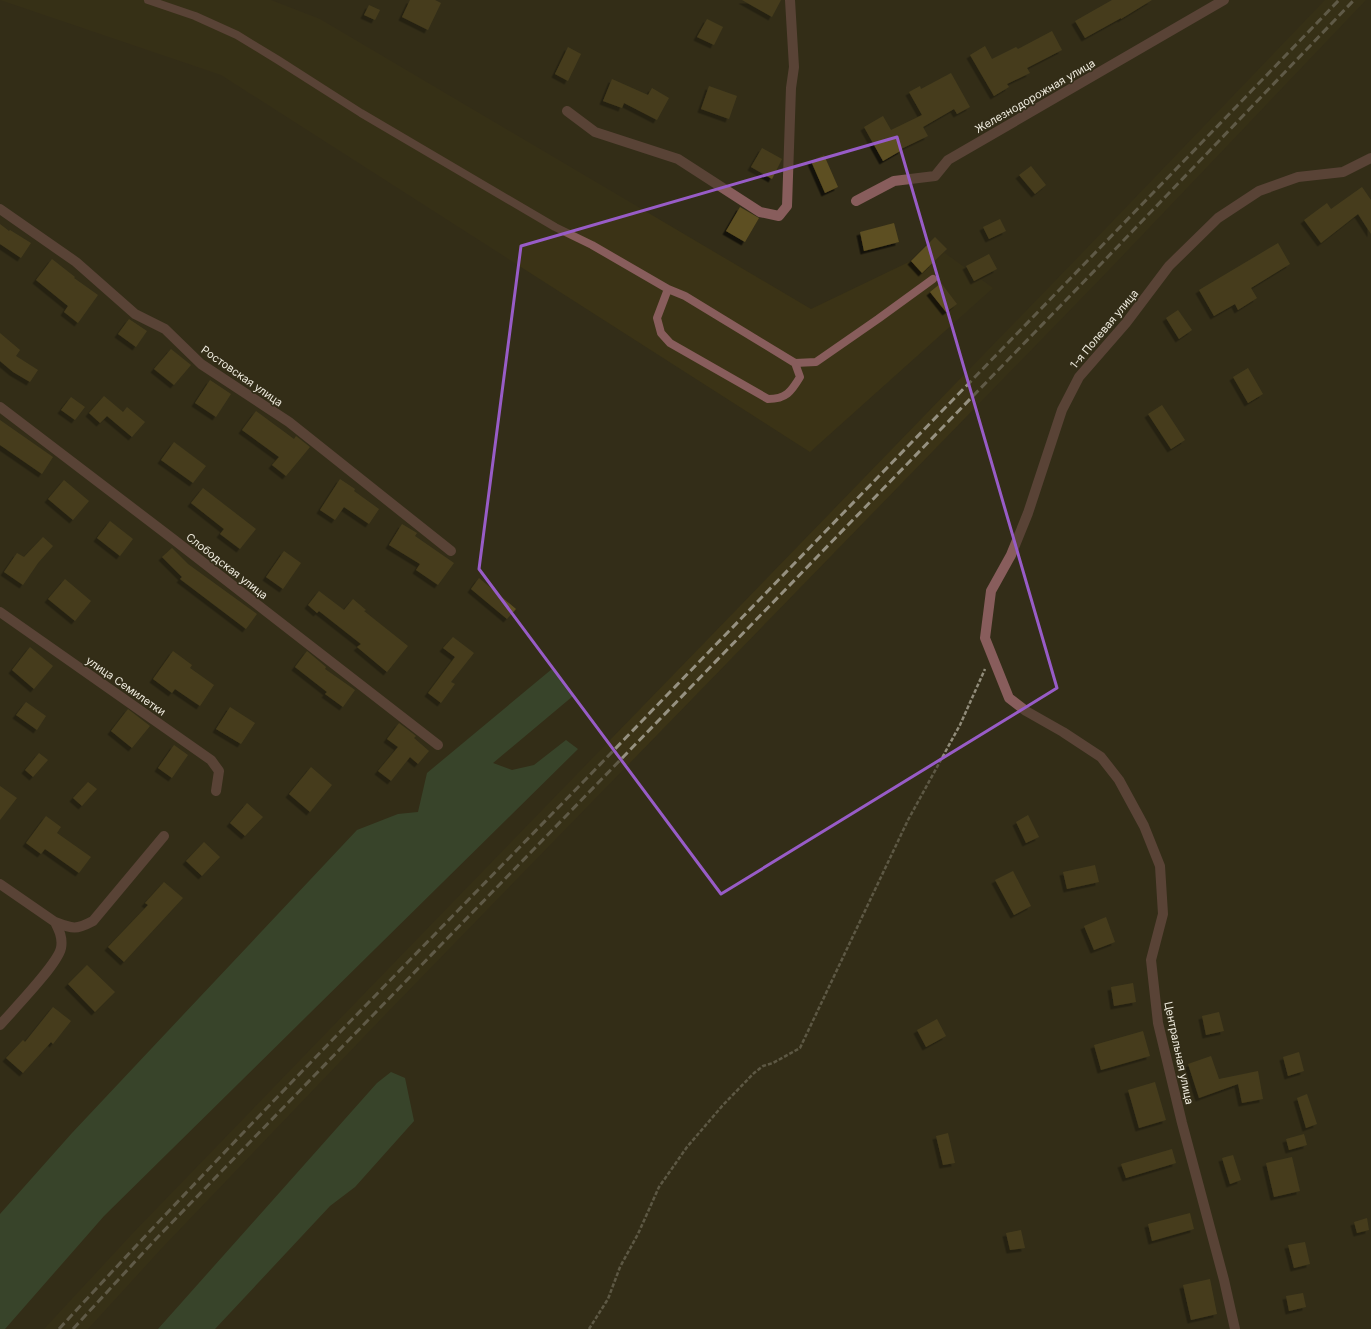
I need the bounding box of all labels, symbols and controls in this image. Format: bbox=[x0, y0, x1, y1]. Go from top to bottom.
street label: Железнодорожная улица bbox=[972, 56, 1098, 136]
street label: 1-я Полевая улица bbox=[1067, 287, 1141, 371]
street label: Ростовская улица bbox=[198, 343, 286, 409]
street label: Слободская улица bbox=[183, 530, 271, 602]
street label: улица Семилетки bbox=[83, 653, 169, 719]
street label: Центральная улица bbox=[1161, 1000, 1197, 1106]

